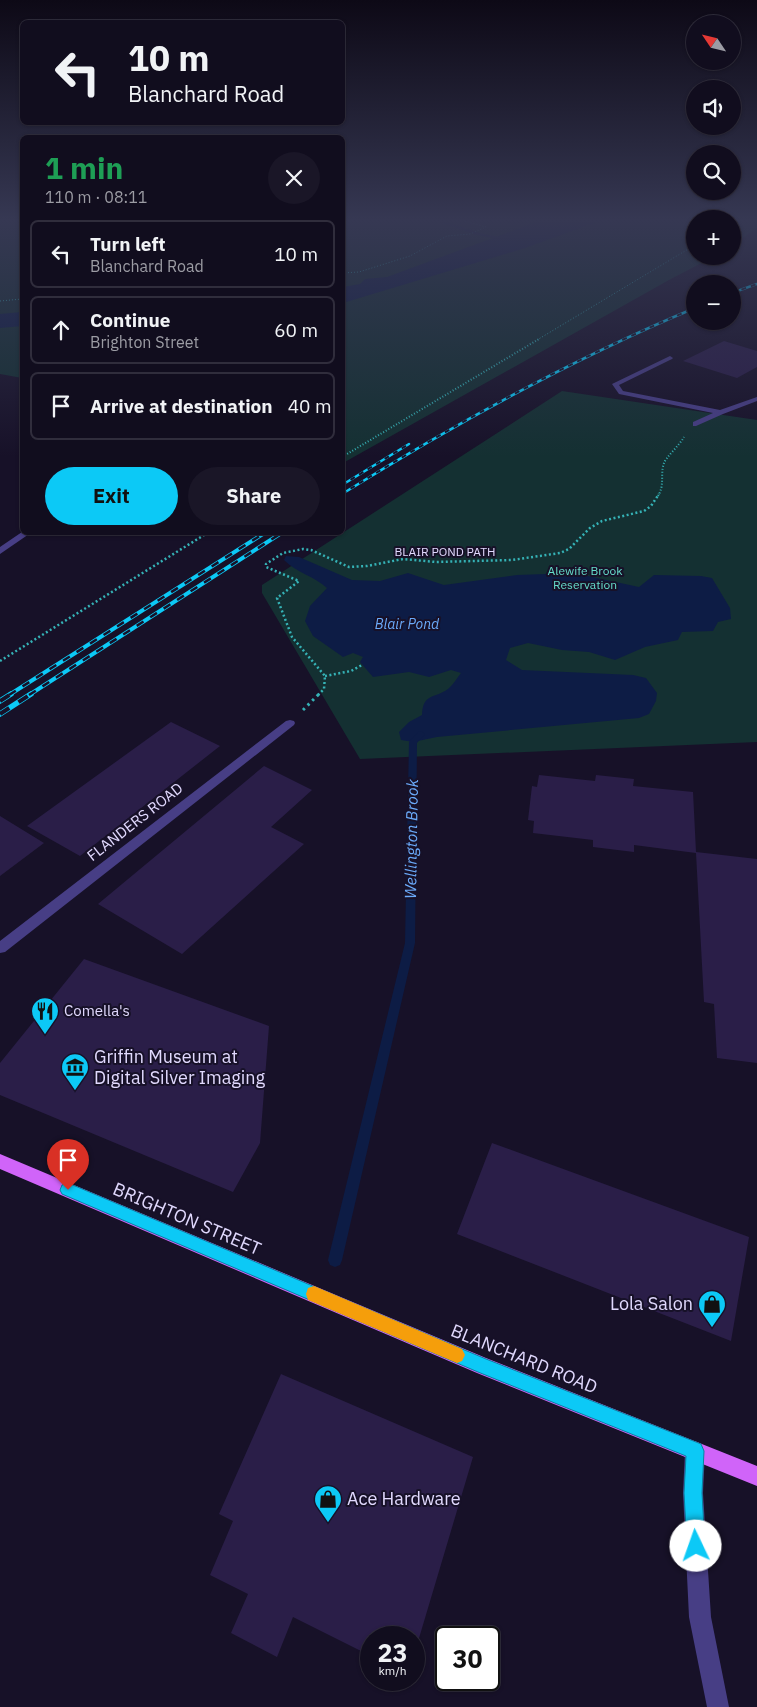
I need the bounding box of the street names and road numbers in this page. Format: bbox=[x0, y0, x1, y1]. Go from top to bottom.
street label: BLAIR POND PATH bbox=[394, 544, 496, 559]
street label: FLANDERS ROAD bbox=[83, 778, 186, 865]
street label: BRIGHTON STREET bbox=[110, 1177, 265, 1260]
street label: BLANCHARD ROAD bbox=[448, 1319, 601, 1398]

